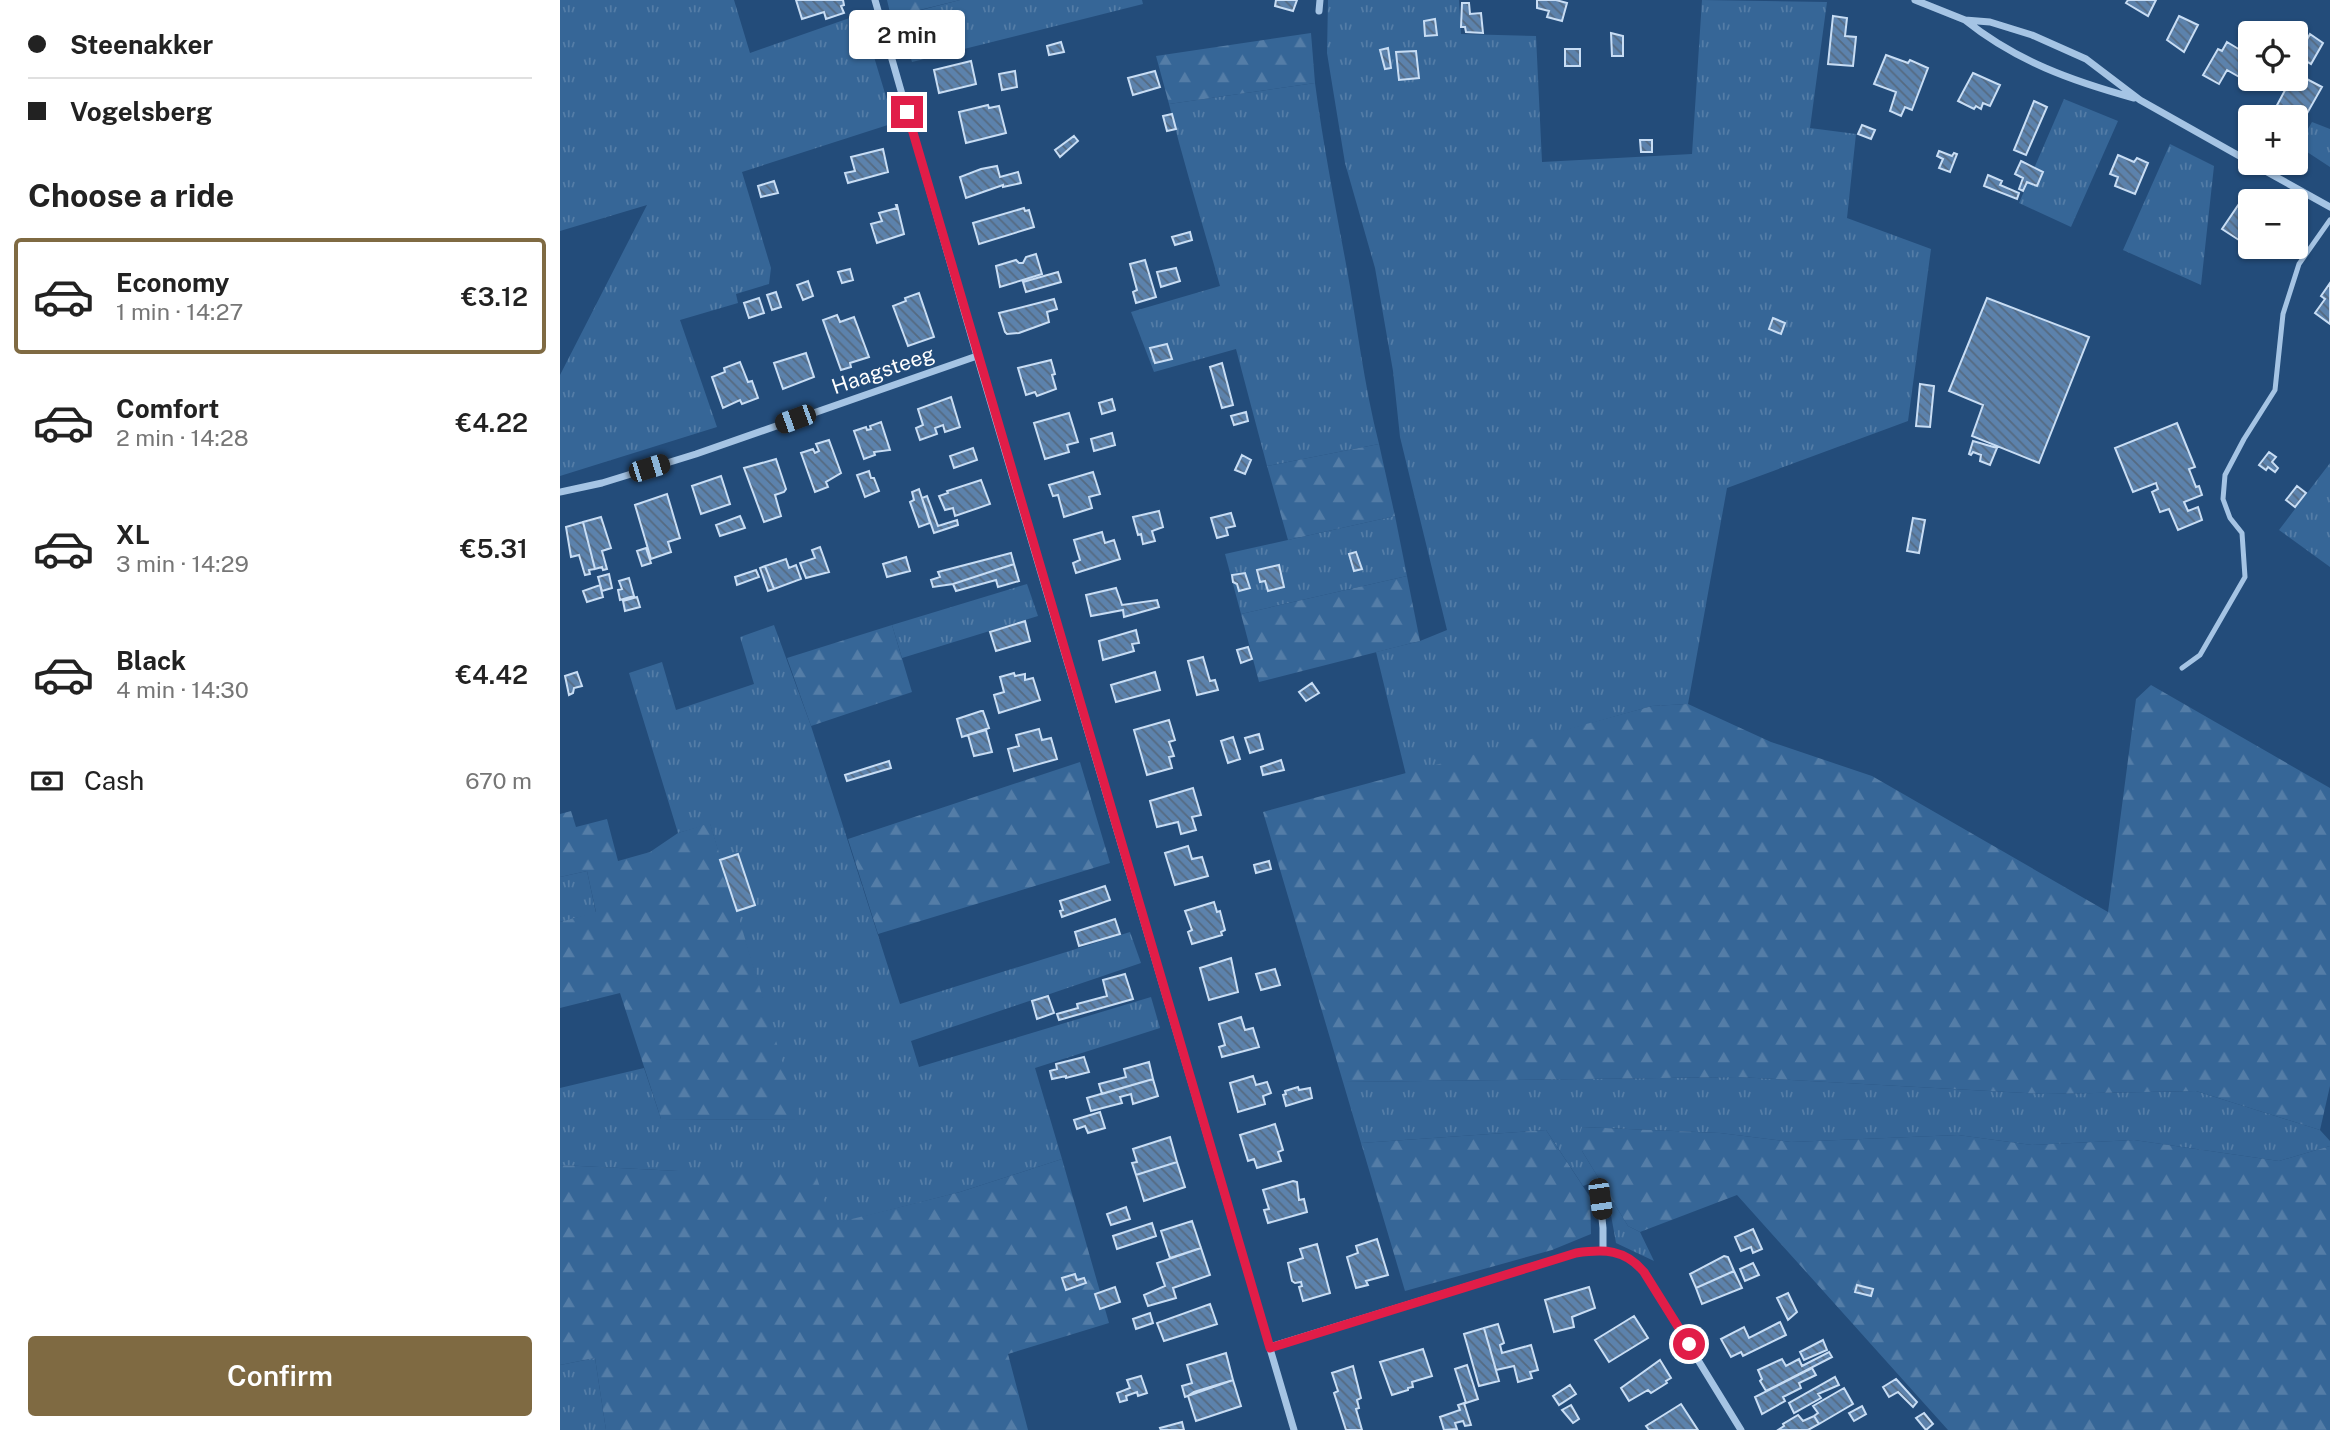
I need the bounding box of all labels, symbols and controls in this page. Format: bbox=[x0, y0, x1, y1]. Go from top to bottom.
callout: 2 min bbox=[849, 10, 965, 60]
text: 2 min bbox=[877, 21, 937, 48]
map controls bbox=[2238, 21, 2308, 259]
button: locate bbox=[2238, 21, 2308, 91]
text: Steenakker bbox=[70, 29, 213, 60]
text: Vogelsberg bbox=[70, 96, 212, 127]
route end bbox=[891, 96, 923, 128]
button: + bbox=[2238, 105, 2308, 175]
text: Choose a ride bbox=[28, 177, 234, 214]
button: − bbox=[2238, 189, 2308, 259]
icon: car bbox=[32, 265, 95, 328]
text: Economy bbox=[116, 267, 229, 298]
text: €3.12 bbox=[461, 281, 528, 312]
text: 1 min · 14:27 bbox=[116, 298, 243, 325]
street label: Haagsteeg bbox=[828, 341, 938, 399]
icon: car bbox=[32, 391, 95, 454]
text: Comfort bbox=[116, 393, 219, 424]
car bbox=[772, 402, 819, 436]
text: €4.22 bbox=[456, 407, 528, 438]
text: 2 min · 14:28 bbox=[116, 424, 249, 451]
car bbox=[626, 452, 673, 484]
icon: car bbox=[32, 517, 95, 580]
text: XL bbox=[116, 519, 150, 550]
text: €5.31 bbox=[460, 533, 528, 564]
text: 3 min · 14:29 bbox=[116, 550, 249, 577]
icon: car bbox=[32, 643, 95, 706]
text: Black bbox=[116, 645, 186, 676]
text: €4.42 bbox=[456, 659, 528, 690]
text: 4 min · 14:30 bbox=[116, 676, 249, 703]
icon: cash bbox=[28, 762, 66, 800]
text: Cash bbox=[84, 765, 144, 796]
text: 670 m bbox=[465, 767, 532, 794]
car bbox=[1587, 1177, 1614, 1221]
route start bbox=[1673, 1328, 1705, 1360]
button: Confirm bbox=[28, 1336, 532, 1416]

